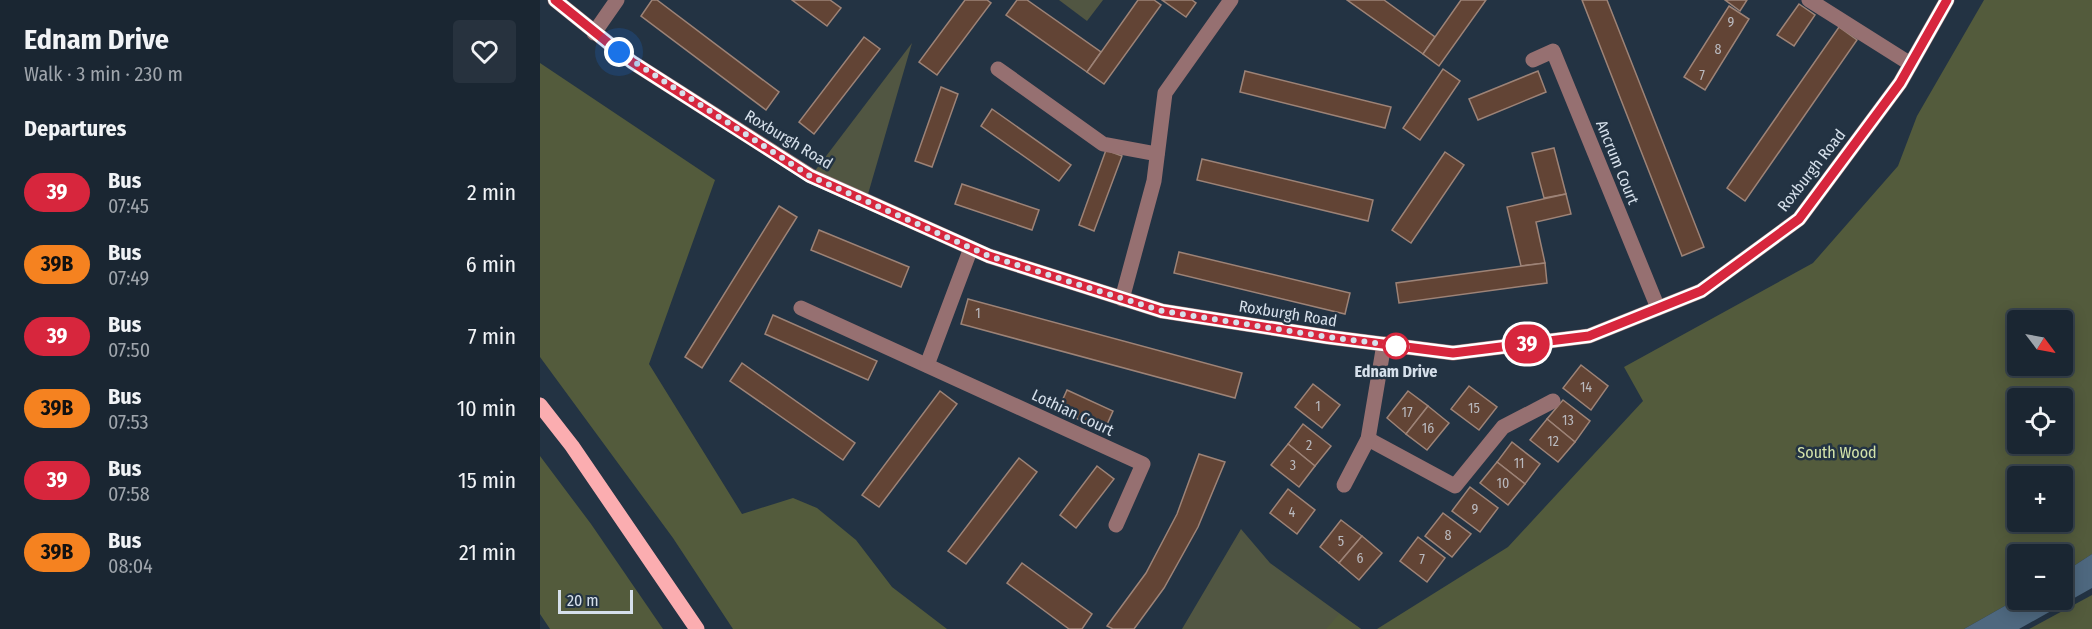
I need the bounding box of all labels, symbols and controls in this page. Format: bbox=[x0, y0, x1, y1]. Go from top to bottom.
house number: 9 bbox=[1728, 14, 1735, 31]
button: heart bbox=[453, 20, 516, 83]
text: Ednam Drive bbox=[24, 23, 169, 56]
your location bbox=[604, 37, 634, 67]
house number: 8 bbox=[1715, 41, 1722, 58]
text: Walk · 3 min · 230 m bbox=[24, 62, 183, 86]
house number: 7 bbox=[1699, 67, 1705, 84]
street label: Roxburgh Road bbox=[741, 106, 836, 173]
text: Departures bbox=[24, 115, 126, 142]
street label: Ancrum Court bbox=[1592, 117, 1643, 208]
street label: Roxburgh Road bbox=[1773, 125, 1849, 215]
text: Bus bbox=[108, 167, 141, 194]
text: 39 bbox=[47, 179, 67, 205]
text: 2 min bbox=[467, 179, 516, 206]
text: 07:45 bbox=[108, 194, 149, 218]
text: Bus bbox=[108, 239, 141, 266]
text: 39B bbox=[41, 251, 73, 277]
text: 6 min bbox=[466, 251, 516, 278]
text: 07:49 bbox=[108, 266, 149, 290]
street label: Roxburgh Road bbox=[1238, 296, 1338, 331]
house number: 1 bbox=[975, 305, 981, 322]
north arrow bbox=[2007, 310, 2073, 376]
map controls bbox=[2007, 310, 2073, 610]
text: Bus bbox=[108, 311, 141, 338]
text: 39 bbox=[47, 323, 67, 349]
text: 7 min bbox=[468, 323, 516, 350]
line badge: 39 bbox=[1500, 324, 1554, 364]
text: 39 bbox=[1517, 331, 1537, 357]
marker: Ednam Drive bbox=[1383, 333, 1409, 359]
text: 07:50 bbox=[108, 338, 150, 362]
place label: Ednam Drive bbox=[1355, 362, 1437, 381]
house number: 14 bbox=[1580, 379, 1592, 396]
text: Bus bbox=[108, 383, 141, 410]
street label: Lothian Court bbox=[1029, 385, 1118, 440]
button: locate bbox=[2007, 388, 2073, 454]
text: 39B bbox=[41, 395, 73, 421]
text: 10 min bbox=[457, 395, 516, 422]
house number: 1 bbox=[1315, 398, 1321, 415]
house number: 15 bbox=[1468, 400, 1480, 417]
house number: 17 bbox=[1401, 404, 1413, 421]
text: 07:53 bbox=[108, 410, 149, 434]
house number: 13 bbox=[1562, 412, 1574, 429]
house number: 16 bbox=[1422, 420, 1434, 437]
house number: 12 bbox=[1547, 433, 1559, 450]
house number: 2 bbox=[1306, 437, 1312, 454]
park label: South Wood bbox=[1797, 443, 1877, 462]
text: Bus bbox=[108, 455, 141, 482]
house number: 11 bbox=[1514, 455, 1524, 472]
house number: 3 bbox=[1290, 457, 1296, 474]
button: + bbox=[2007, 466, 2073, 532]
text: 39 bbox=[47, 467, 67, 493]
text: 15 min bbox=[458, 467, 516, 494]
house number: 10 bbox=[1497, 475, 1509, 492]
text: 07:58 bbox=[108, 482, 150, 506]
house number: 9 bbox=[1472, 501, 1479, 518]
house number: 4 bbox=[1289, 504, 1296, 521]
text: Bus bbox=[108, 527, 141, 554]
house number: 8 bbox=[1445, 527, 1452, 544]
house number: 5 bbox=[1338, 533, 1344, 550]
text: 39B bbox=[41, 539, 73, 565]
text: 21 min bbox=[459, 539, 516, 566]
button: − bbox=[2007, 544, 2073, 610]
house number: 6 bbox=[1357, 550, 1364, 567]
house number: 7 bbox=[1419, 551, 1425, 568]
text: 08:04 bbox=[108, 554, 153, 578]
scale bar bbox=[558, 587, 633, 614]
text: 20 m bbox=[567, 591, 598, 610]

